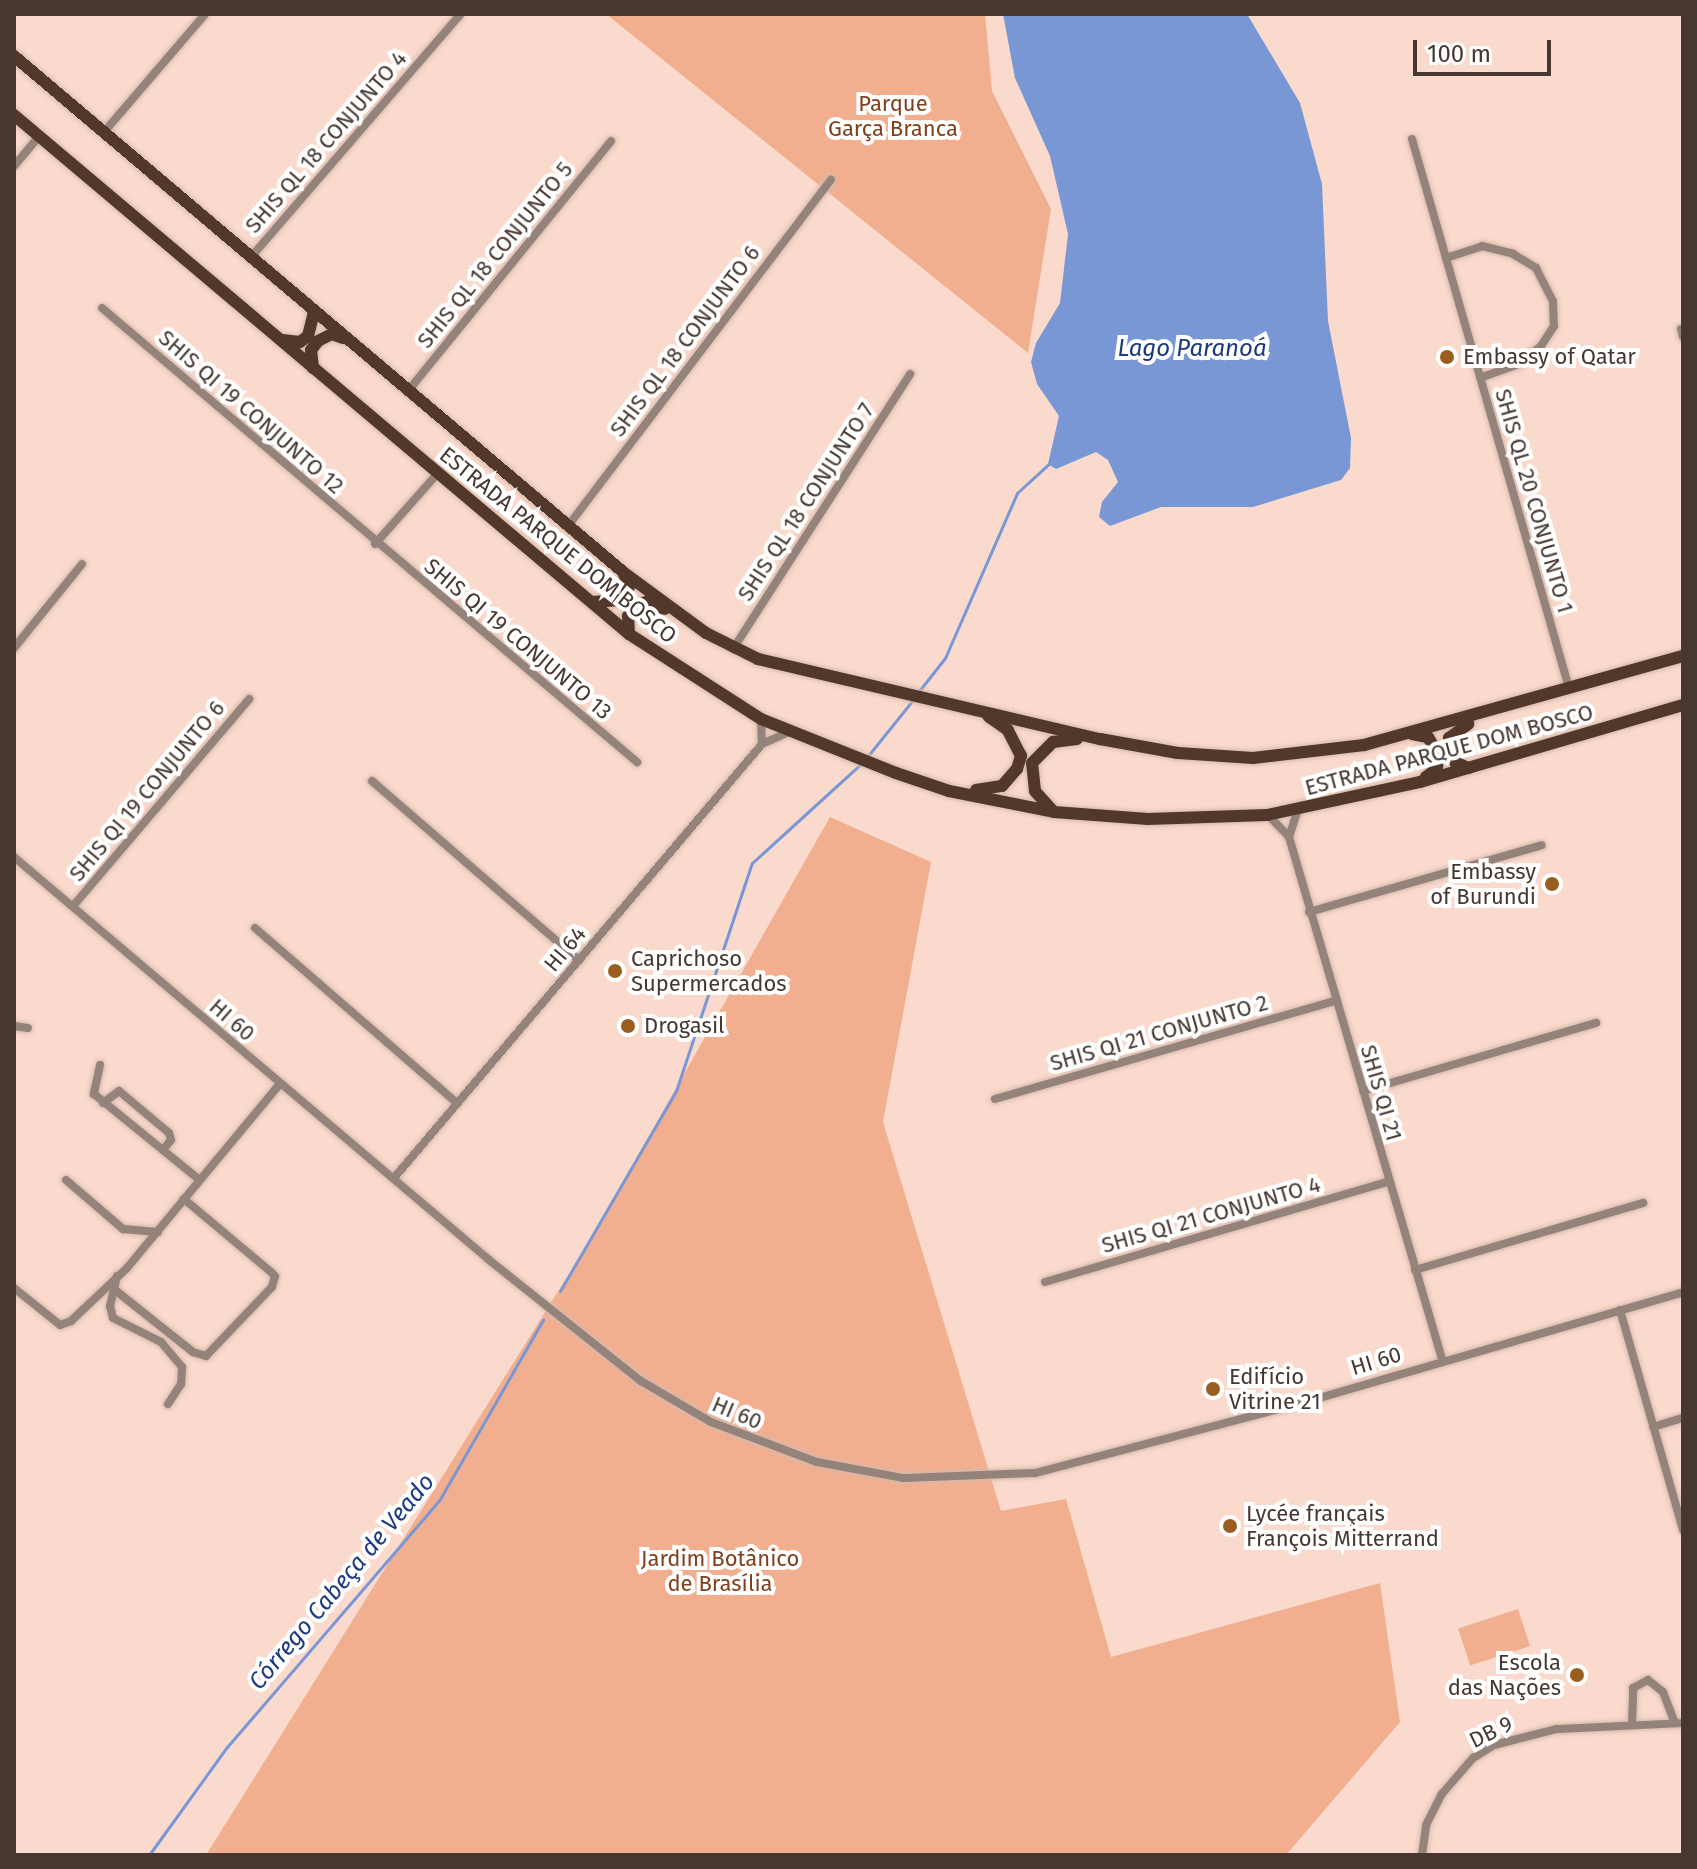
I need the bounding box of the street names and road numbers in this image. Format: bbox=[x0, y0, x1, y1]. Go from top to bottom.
street label: SHIS QL 18 CONJUNTO 4 bbox=[240, 46, 412, 238]
street label: SHIS QL 18 CONJUNTO 5 bbox=[412, 157, 578, 353]
street label: SHIS QL 18 CONJUNTO 6 bbox=[604, 240, 766, 442]
street label: SHIS QI 19 CONJUNTO 12 bbox=[153, 325, 349, 499]
street label: SHIS QL 20 CONJUNTO 1 bbox=[1489, 386, 1579, 616]
street label: SHIS QL 18 CONJUNTO 7 bbox=[732, 398, 880, 606]
street label: ESTRADA PARQUE DOM BOSCO bbox=[434, 441, 682, 649]
street label: SHIS QI 19 CONJUNTO 13 bbox=[419, 553, 617, 725]
street label: SHIS QI 19 CONJUNTO 6 bbox=[64, 695, 230, 887]
street label: ESTRADA PARQUE DOM BOSCO bbox=[1302, 699, 1596, 801]
street label: HI 64 bbox=[539, 921, 591, 977]
street label: SHIS QI 21 CONJUNTO 2 bbox=[1047, 989, 1271, 1077]
street label: HI 60 bbox=[204, 993, 260, 1047]
street label: SHIS QI 21 bbox=[1355, 1042, 1407, 1144]
street label: SHIS QI 21 CONJUNTO 4 bbox=[1099, 1171, 1323, 1259]
street label: HI 60 bbox=[1348, 1341, 1404, 1381]
street label: HI 60 bbox=[708, 1391, 766, 1435]
street label: DB 9 bbox=[1465, 1710, 1517, 1754]

